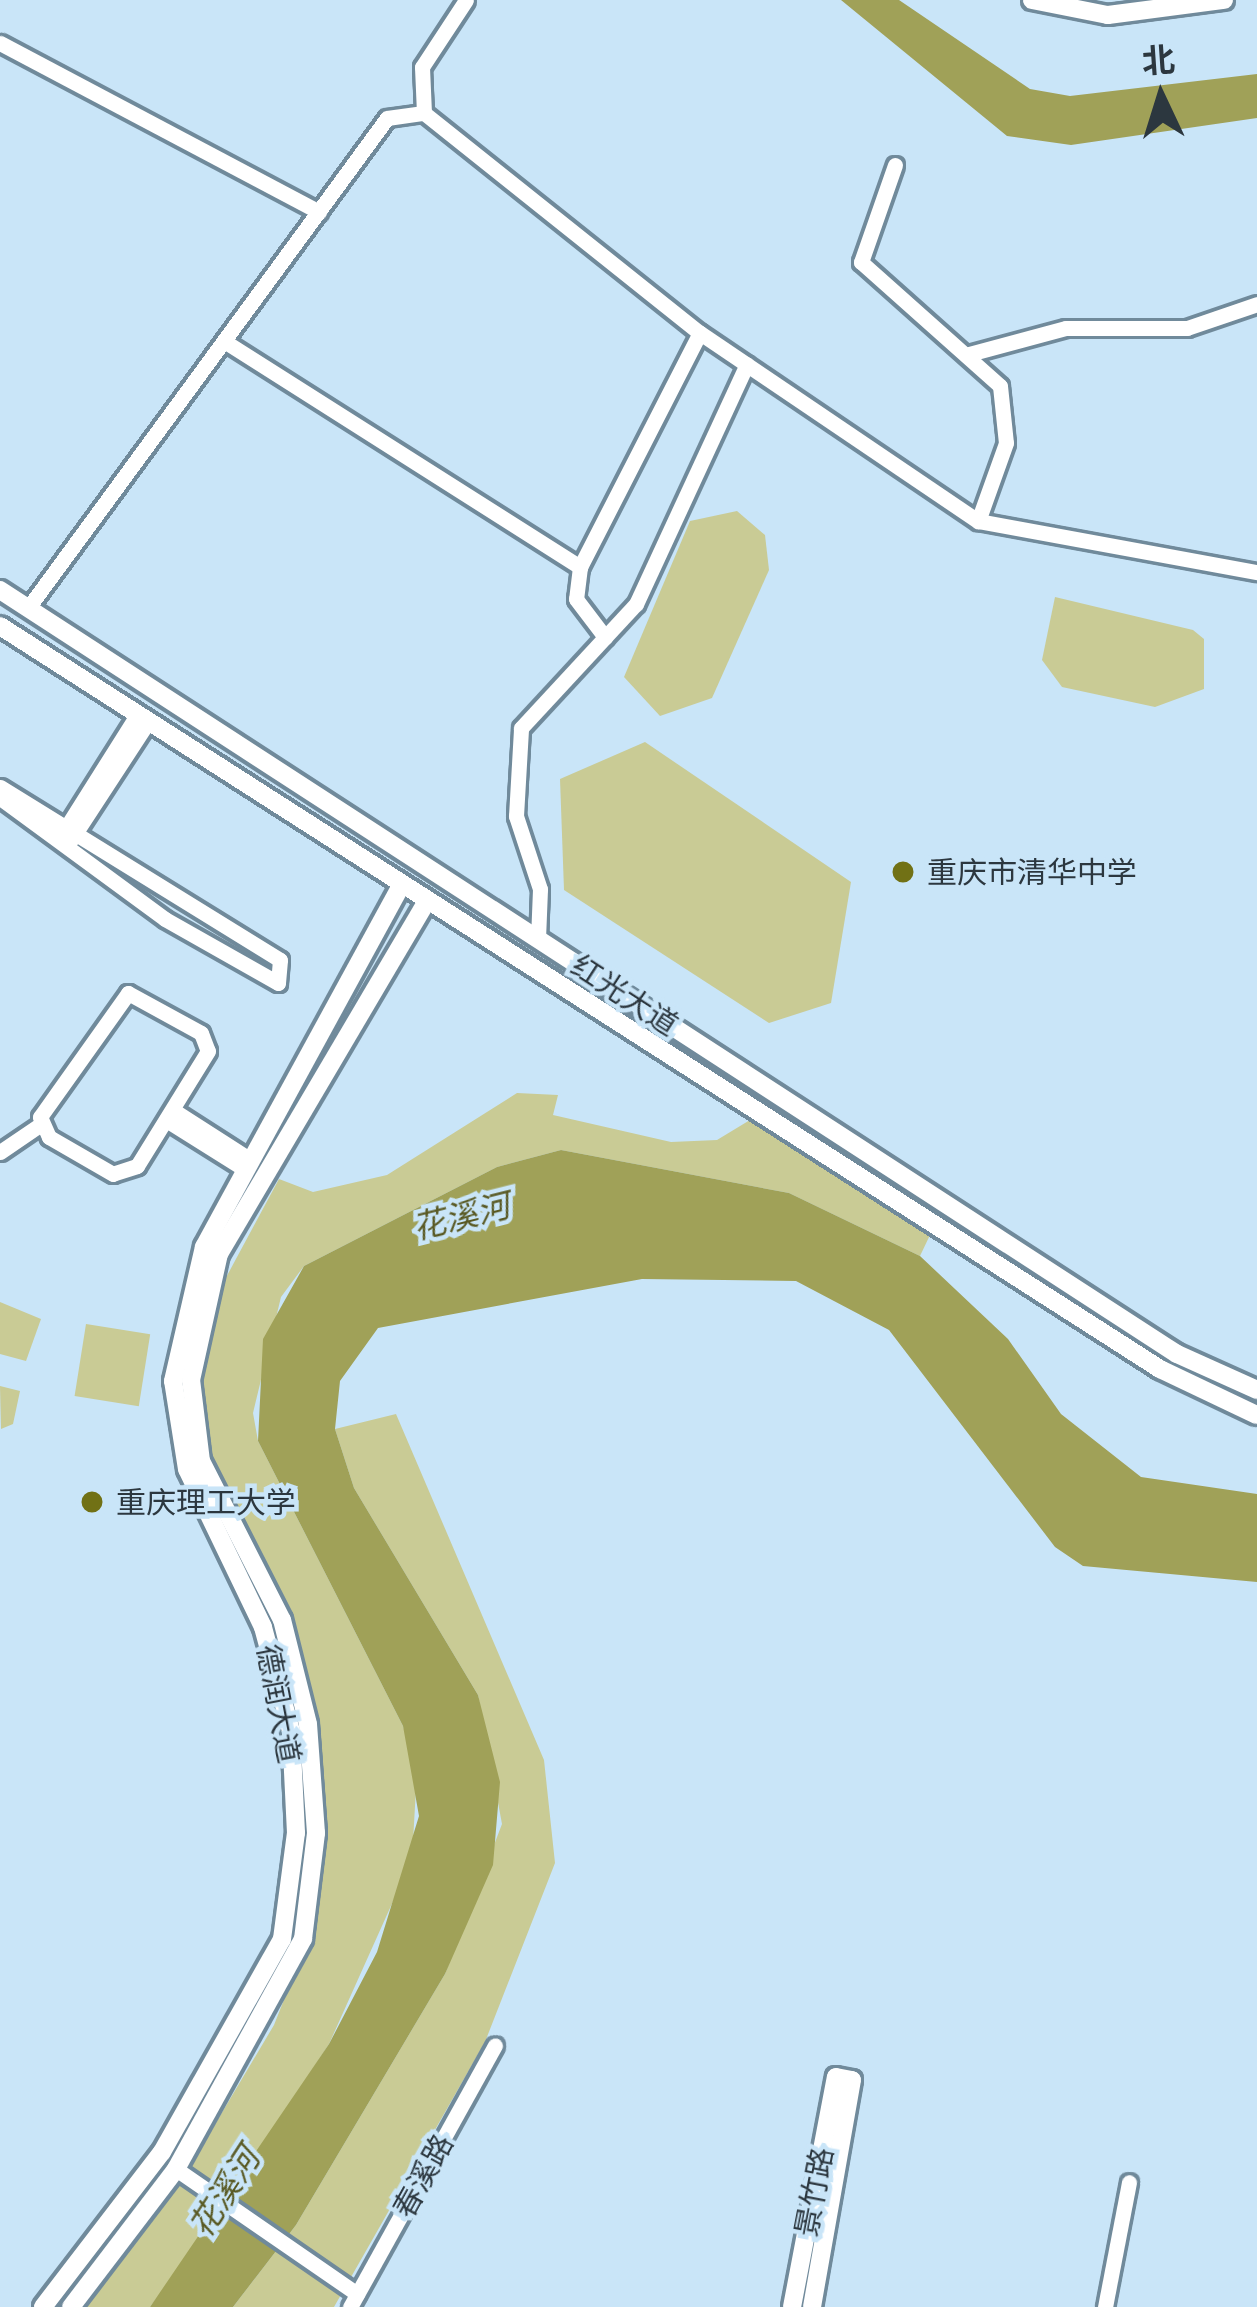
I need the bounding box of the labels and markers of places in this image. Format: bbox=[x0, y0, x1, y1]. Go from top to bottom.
place label: 重庆市清华中学 bbox=[927, 854, 1137, 890]
marker: 重庆市清华中学 bbox=[890, 859, 916, 885]
place label: 重庆理工大学 bbox=[116, 1484, 296, 1520]
marker: 重庆理工大学 bbox=[79, 1489, 105, 1515]

